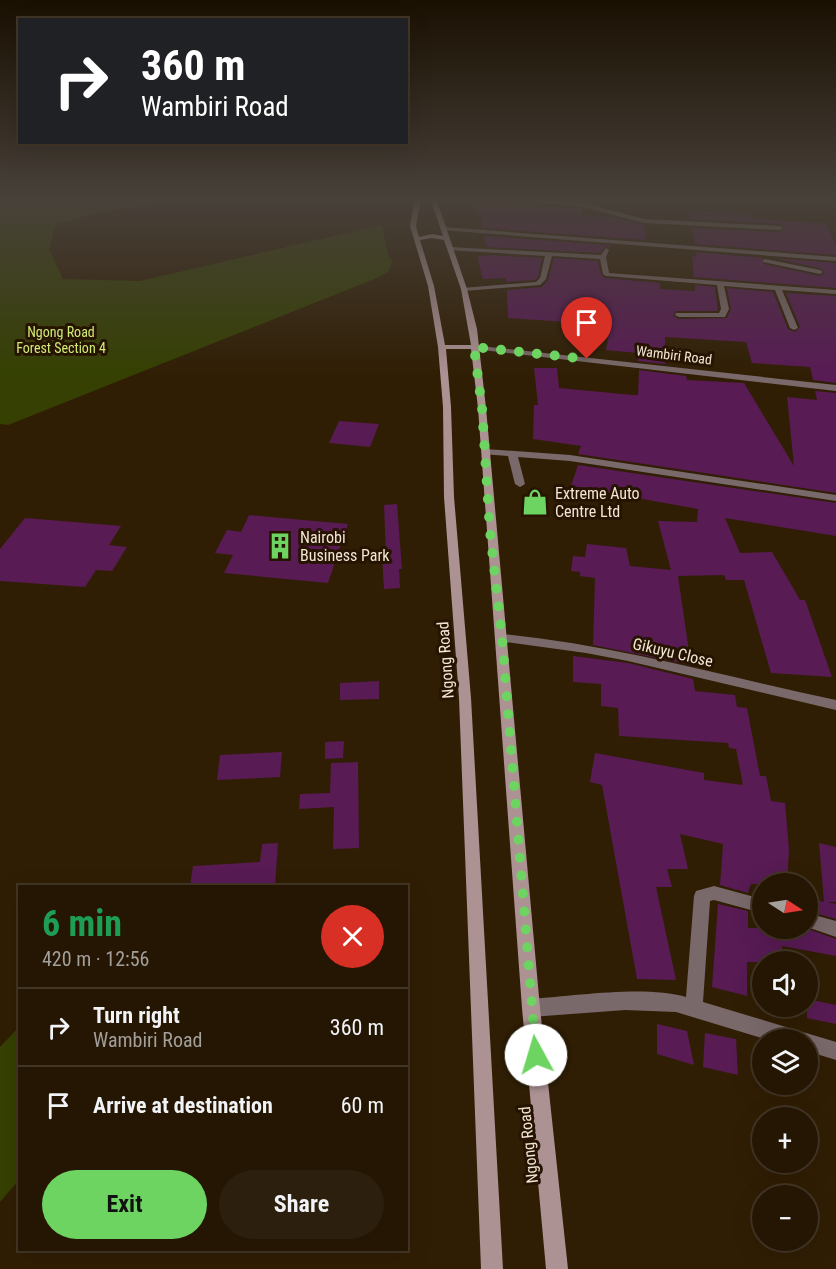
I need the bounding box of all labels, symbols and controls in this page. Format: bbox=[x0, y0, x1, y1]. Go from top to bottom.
text: 360 m bbox=[141, 41, 246, 90]
icon: right bbox=[42, 42, 120, 120]
text: Wambiri Road bbox=[141, 91, 289, 123]
pin bbox=[561, 297, 612, 359]
icon: arrive bbox=[570, 306, 603, 339]
park label: Ngong Road Forest Section 4 bbox=[16, 324, 106, 356]
street label: Wambiri Road bbox=[635, 342, 713, 368]
place label: Extreme Auto Centre Ltd bbox=[555, 484, 640, 521]
shop icon: Extreme Auto Centre Ltd bbox=[520, 487, 550, 517]
place label: Nairobi Business Park bbox=[300, 528, 390, 565]
building icon: Nairobi Business Park bbox=[265, 531, 295, 561]
street label: Ngong Road bbox=[433, 621, 458, 699]
street label: Gikuyu Close bbox=[631, 634, 715, 671]
north arrow bbox=[752, 873, 818, 939]
map controls bbox=[752, 873, 818, 1251]
text: 6 min bbox=[42, 903, 122, 945]
button: close bbox=[321, 905, 384, 968]
text: 420 m · 12:56 bbox=[42, 947, 149, 971]
button: sound bbox=[752, 951, 818, 1017]
text: Turn right bbox=[93, 1003, 180, 1028]
icon: right bbox=[42, 1011, 75, 1044]
text: 360 m bbox=[330, 1015, 384, 1040]
position arrow bbox=[504, 1023, 568, 1087]
text: Wambiri Road bbox=[93, 1028, 202, 1052]
button: layers bbox=[752, 1029, 818, 1095]
icon: arrive bbox=[42, 1089, 75, 1122]
text: Arrive at destination bbox=[93, 1093, 273, 1118]
text: 60 m bbox=[341, 1093, 384, 1118]
street label: Ngong Road bbox=[515, 1106, 542, 1184]
button: + bbox=[752, 1107, 818, 1173]
button: Exit bbox=[42, 1170, 207, 1239]
button: Share bbox=[219, 1170, 384, 1239]
button: − bbox=[752, 1185, 818, 1251]

